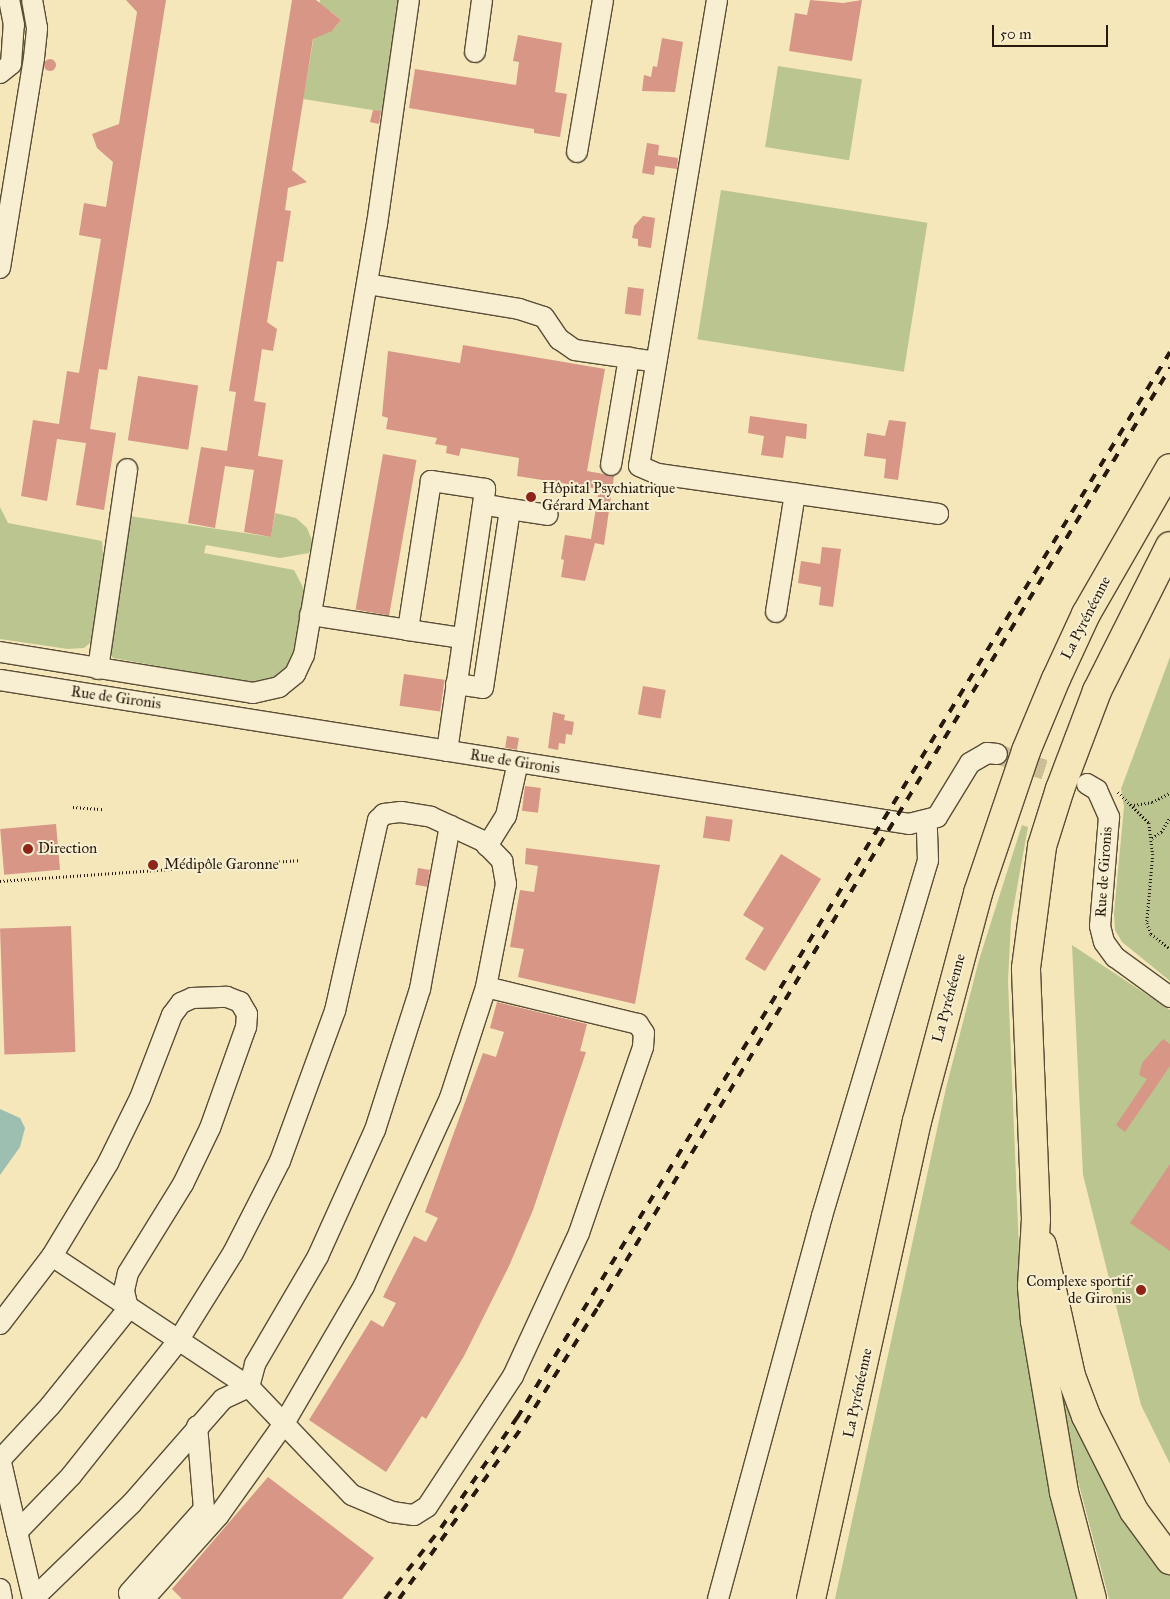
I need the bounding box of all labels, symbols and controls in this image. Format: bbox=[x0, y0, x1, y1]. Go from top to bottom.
scale bar bbox=[995, 15, 1111, 47]
text: 50 m bbox=[1000, 25, 1032, 43]
place label: Hôpital Psychiatrique Gérard Marchant bbox=[542, 479, 675, 514]
marker: Hôpital Psychiatrique Gérard Marchant bbox=[524, 490, 538, 504]
street label: La Pyrénéenne bbox=[1057, 573, 1115, 663]
street label: Rue de Gironis bbox=[70, 683, 162, 713]
street label: Rue de Gironis bbox=[469, 746, 561, 778]
street label: Rue de Gironis bbox=[1092, 826, 1116, 918]
place label: Direction bbox=[38, 840, 97, 858]
marker: Direction bbox=[22, 843, 34, 855]
place label: Médipôle Garonne bbox=[164, 856, 279, 874]
marker: Médipôle Garonne bbox=[146, 858, 160, 872]
street label: La Pyrénéenne bbox=[929, 952, 969, 1044]
place label: Complexe sportif de Gironis bbox=[1026, 1272, 1131, 1307]
marker: Complexe sportif de Gironis bbox=[1135, 1284, 1147, 1296]
street label: La Pyrénéenne bbox=[840, 1347, 876, 1439]

